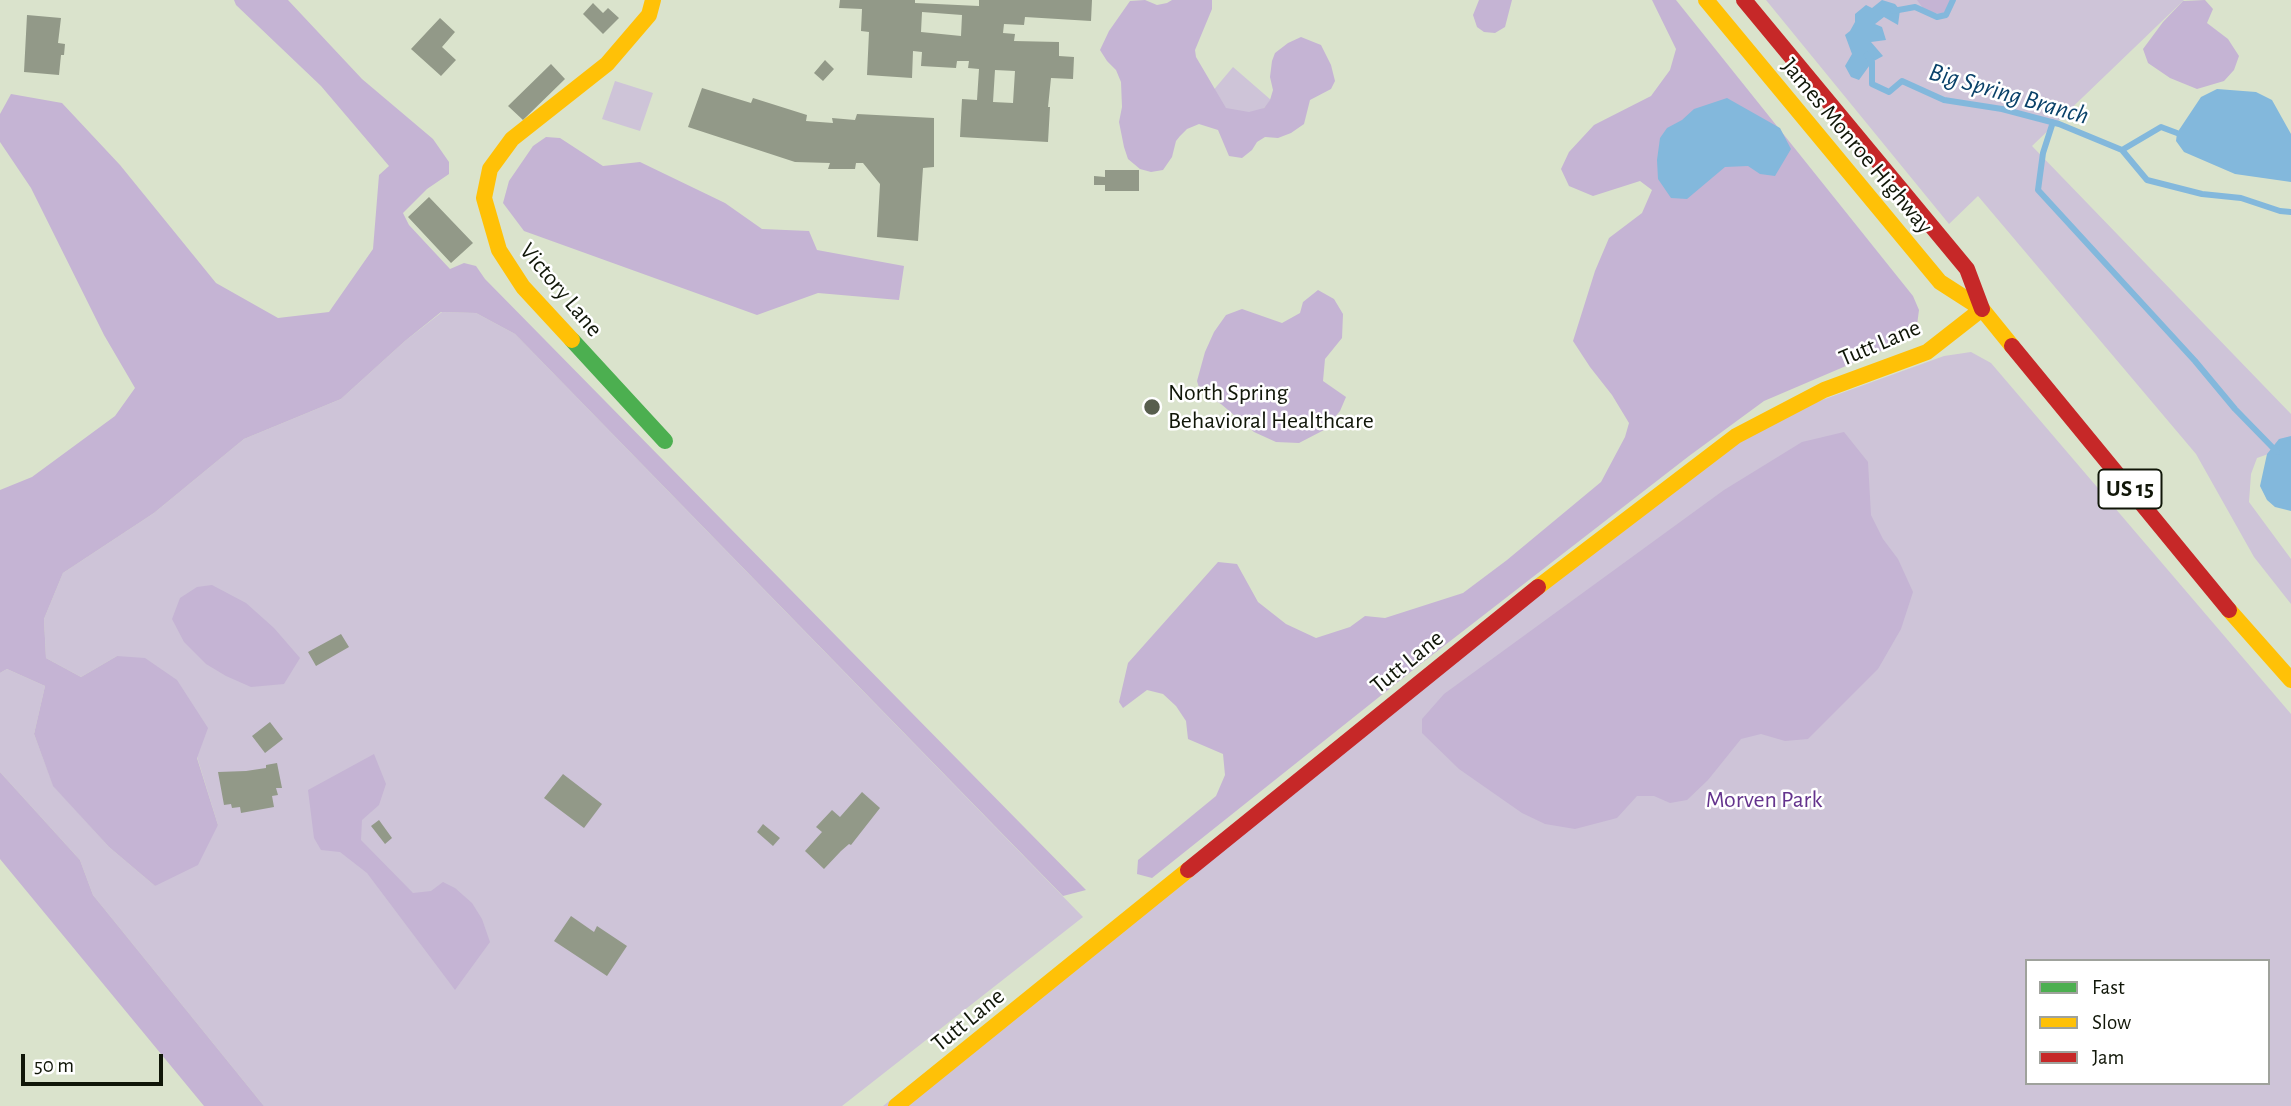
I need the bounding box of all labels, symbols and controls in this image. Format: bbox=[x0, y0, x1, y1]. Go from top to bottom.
street label: James Monroe Highway bbox=[1775, 52, 1939, 240]
water label: Big Spring Branch bbox=[1925, 56, 2093, 132]
street label: Victory Lane bbox=[513, 237, 609, 343]
street label: Tutt Lane bbox=[1835, 313, 1925, 373]
place label: North Spring Behavioral Healthcare bbox=[1168, 379, 1374, 435]
marker: North Spring Behavioral Healthcare bbox=[1142, 397, 1162, 417]
road number: US 15 bbox=[2098, 470, 2162, 509]
street label: Tutt Lane bbox=[1365, 624, 1449, 700]
park label: Morven Park bbox=[1706, 786, 1822, 814]
legend bbox=[2025, 959, 2270, 1085]
text: Fast bbox=[2092, 977, 2125, 998]
street label: Tutt Lane bbox=[926, 982, 1010, 1058]
text: Slow bbox=[2092, 1012, 2131, 1033]
scale bar bbox=[24, 1040, 166, 1084]
text: Jam bbox=[2092, 1047, 2124, 1068]
text: 50 m bbox=[34, 1055, 74, 1076]

